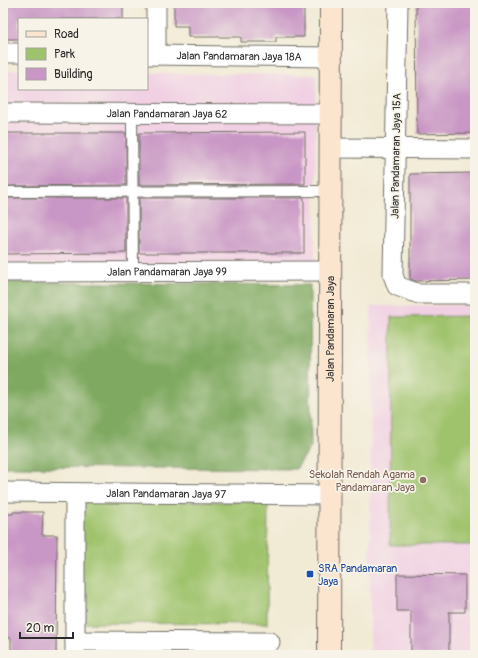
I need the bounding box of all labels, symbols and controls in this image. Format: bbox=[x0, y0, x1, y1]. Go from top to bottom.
legend bbox=[18, 18, 148, 90]
text: Road bbox=[54, 27, 79, 42]
text: Park bbox=[54, 47, 75, 62]
street label: Jalan Pandamaran Jaya 18A bbox=[176, 49, 302, 63]
text: Building bbox=[54, 67, 93, 82]
street label: Jalan Pandamaran Jaya 15A bbox=[388, 93, 404, 219]
street label: Jalan Pandamaran Jaya 62 bbox=[106, 107, 228, 120]
street label: Jalan Pandamaran Jaya 99 bbox=[107, 265, 227, 278]
street label: Jalan Pandamaran Jaya bbox=[323, 276, 337, 382]
place label: Sekolah Rendah Agama Pandamaran Jaya bbox=[309, 468, 415, 494]
marker: Sekolah Rendah Agama Pandamaran Jaya bbox=[418, 475, 428, 485]
street label: Jalan Pandamaran Jaya 97 bbox=[106, 486, 226, 501]
place label: SRA Pandamaran Jaya bbox=[318, 562, 397, 588]
marker: SRA Pandamaran Jaya bbox=[305, 569, 315, 579]
scale bar bbox=[20, 614, 73, 640]
text: 20 m bbox=[26, 621, 55, 636]

